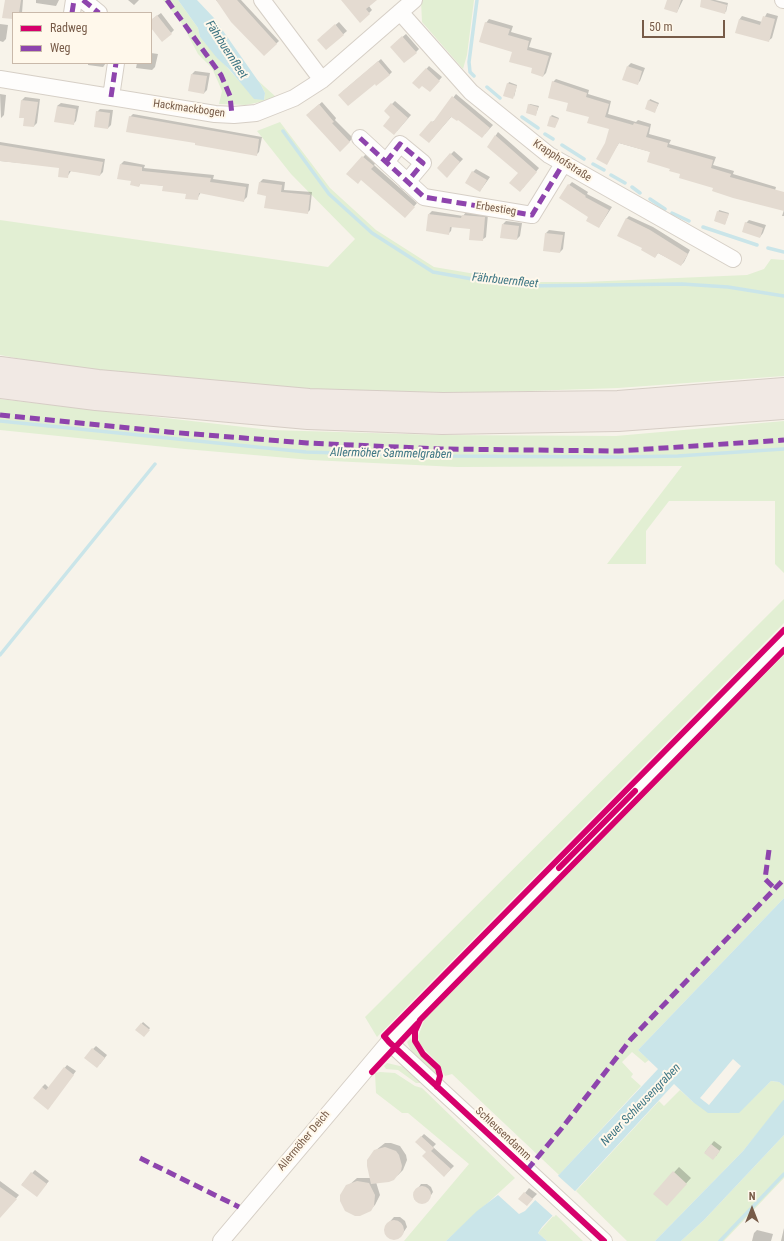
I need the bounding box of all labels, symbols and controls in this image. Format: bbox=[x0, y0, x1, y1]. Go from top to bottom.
legend bbox=[12, 12, 152, 64]
scale bar bbox=[644, 12, 727, 38]
water label: Fährbuernfleet bbox=[202, 18, 250, 82]
text: 50 m bbox=[649, 20, 673, 34]
text: Radweg bbox=[50, 21, 87, 35]
text: Weg bbox=[50, 41, 71, 55]
street label: Hackmackbogen bbox=[152, 97, 226, 121]
street label: Krapphofstraße bbox=[530, 137, 594, 185]
street label: Erbestieg bbox=[475, 199, 517, 219]
water label: Fährbuernfleet bbox=[471, 270, 539, 292]
water label: Allermöher Sammelgraben bbox=[330, 446, 452, 462]
water label: Neuer Schleusengraben bbox=[598, 1061, 684, 1149]
street label: Schleusendamm bbox=[472, 1105, 534, 1163]
street label: Allermöher Deich bbox=[275, 1108, 333, 1174]
north arrow bbox=[732, 1189, 772, 1229]
text: N bbox=[749, 1190, 755, 1203]

